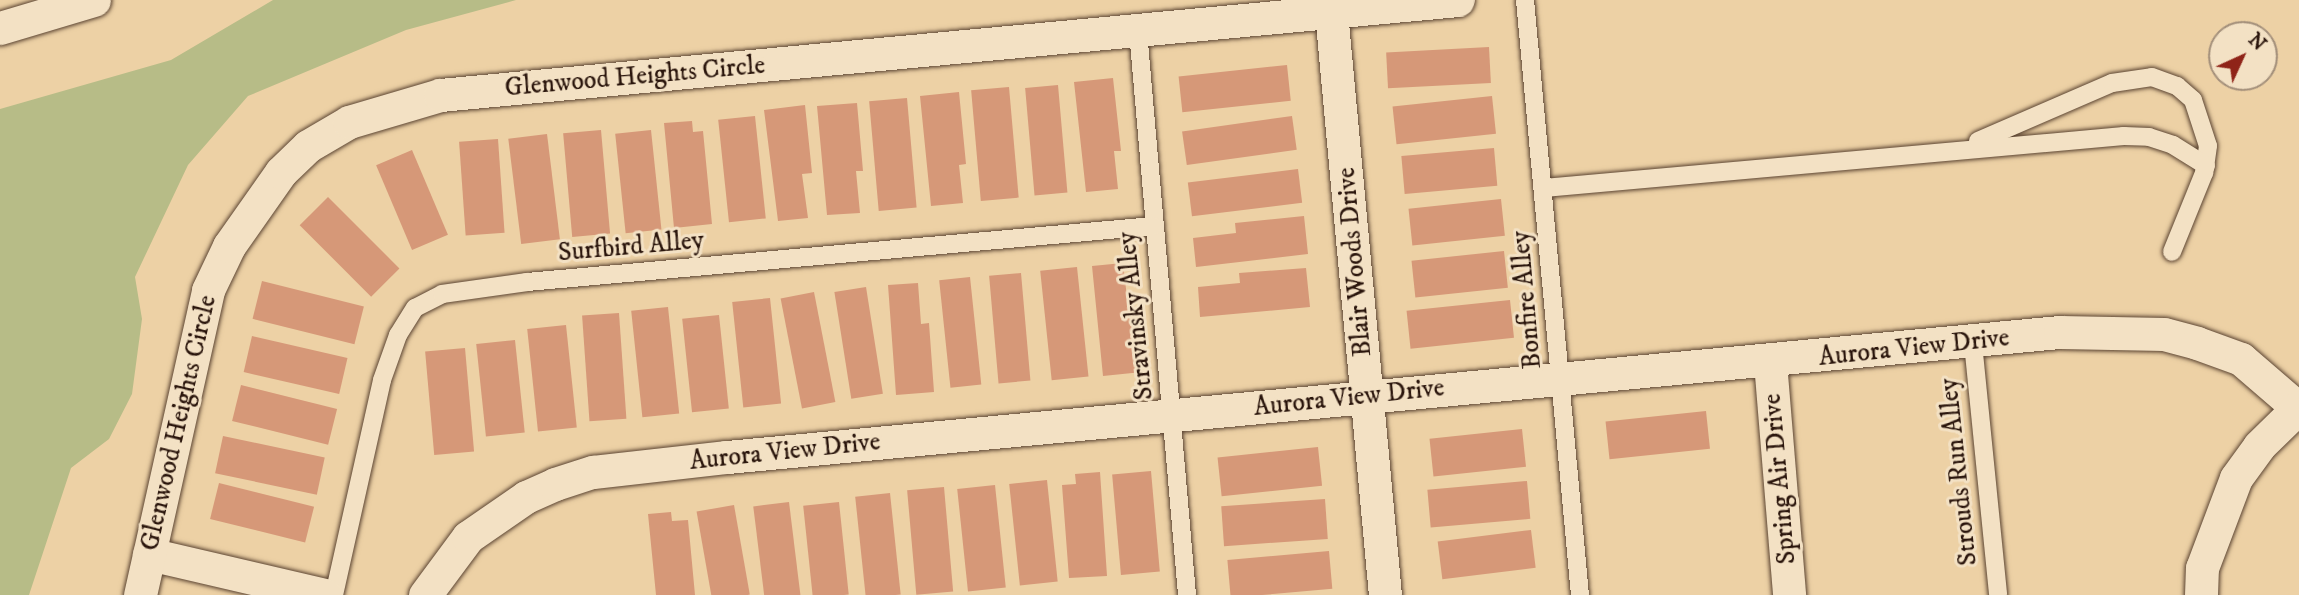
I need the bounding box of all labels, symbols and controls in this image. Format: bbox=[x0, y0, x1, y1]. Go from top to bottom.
north arrow bbox=[2208, 21, 2278, 91]
text: N bbox=[2243, 29, 2270, 56]
street label: Glenwood Heights Circle bbox=[503, 50, 767, 104]
street label: Blair Woods Drive bbox=[1331, 166, 1379, 358]
street label: Surfbird Alley bbox=[557, 225, 705, 269]
street label: Stravinsky Alley bbox=[1112, 230, 1160, 402]
street label: Bonfire Alley bbox=[1505, 230, 1549, 370]
street label: Glenwood Heights Circle bbox=[134, 292, 224, 554]
street label: Aurora View Drive bbox=[1817, 322, 2011, 374]
street label: Aurora View Drive bbox=[1252, 372, 1446, 424]
street label: Strouds Run Alley bbox=[1934, 377, 1984, 567]
street label: Spring Air Drive bbox=[1757, 392, 1803, 566]
street label: Aurora View Drive bbox=[688, 426, 882, 478]

